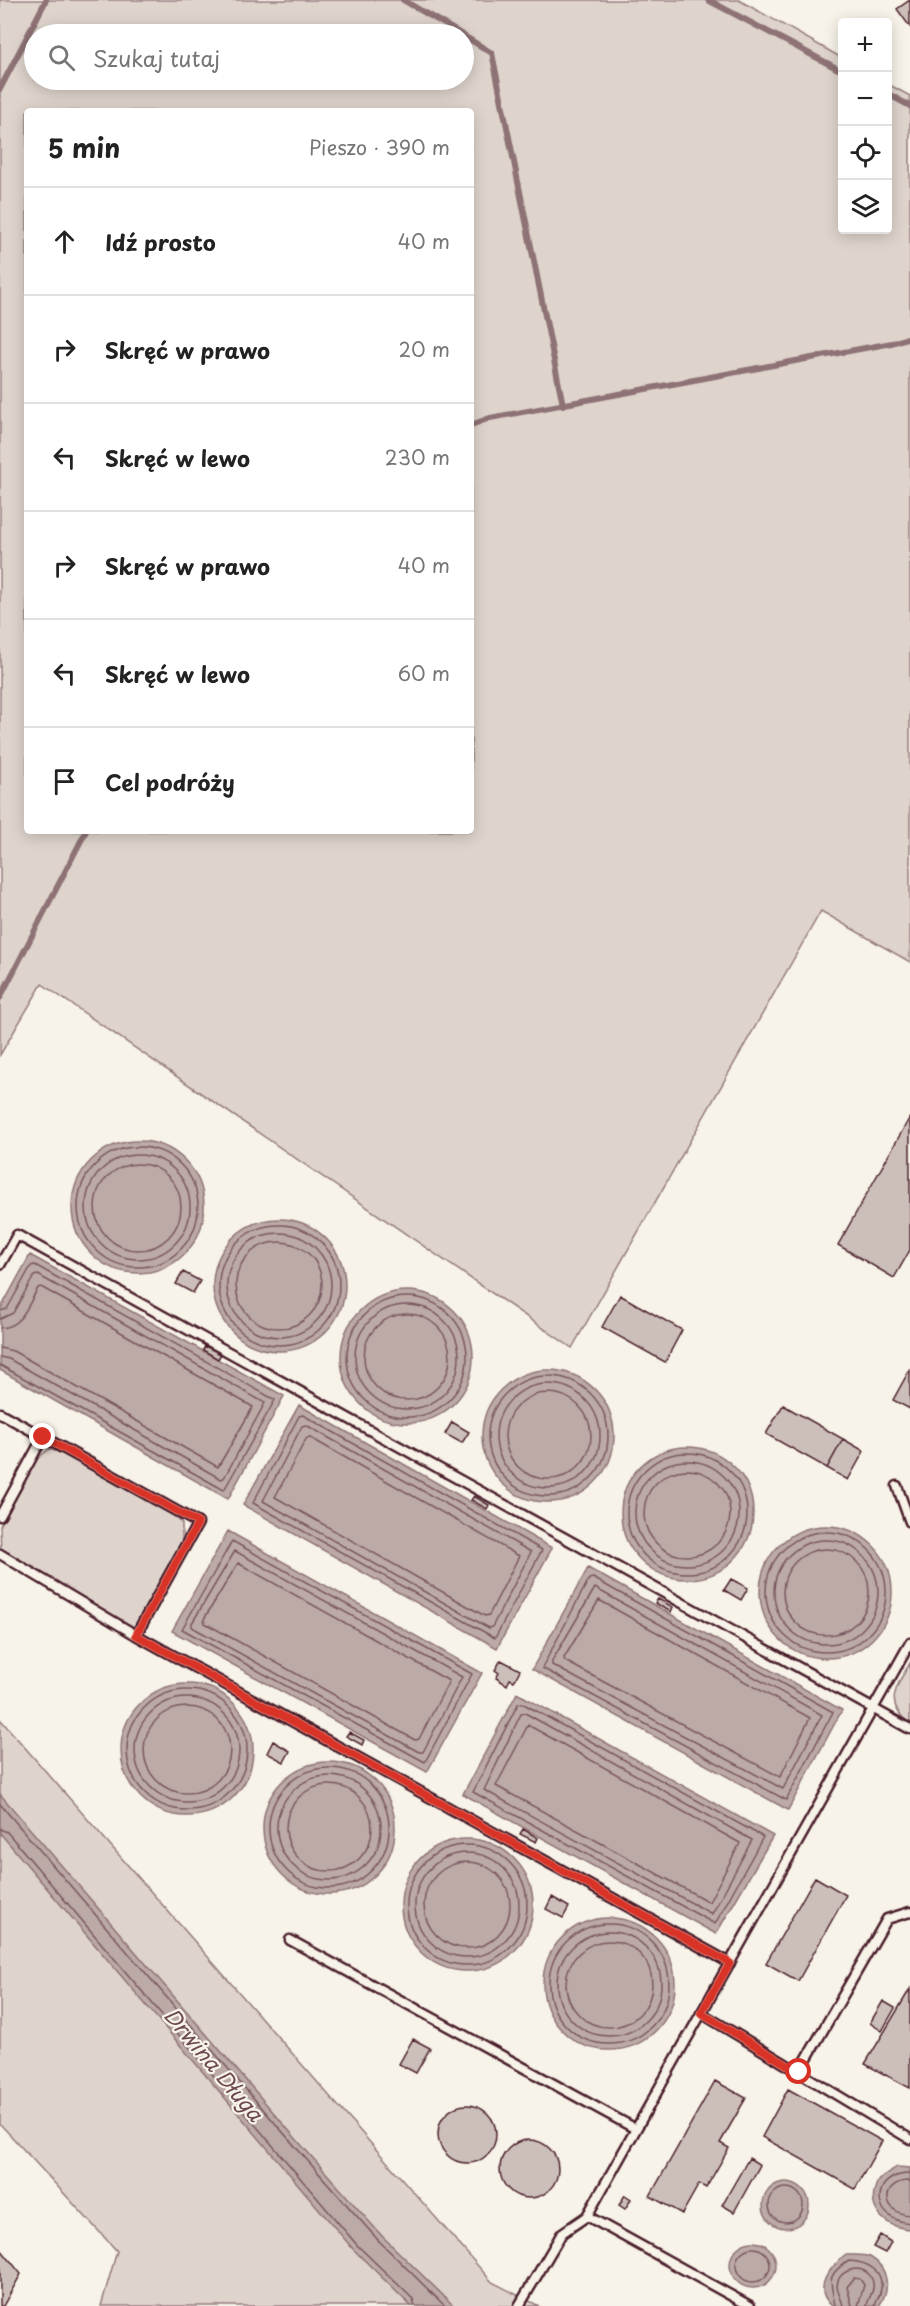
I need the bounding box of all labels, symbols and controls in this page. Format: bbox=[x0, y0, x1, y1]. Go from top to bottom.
map controls bbox=[838, 18, 892, 234]
button: + bbox=[838, 18, 892, 72]
search box bbox=[24, 24, 474, 90]
icon: search bbox=[45, 41, 78, 74]
text: Szukaj tutaj bbox=[93, 41, 220, 74]
button: − bbox=[838, 72, 892, 126]
button: locate bbox=[838, 126, 892, 180]
text: 5 min bbox=[48, 128, 120, 167]
text: Pieszo · 390 m bbox=[309, 132, 450, 162]
button: layers bbox=[838, 180, 892, 234]
icon: ahead bbox=[48, 225, 81, 258]
text: Idź prosto bbox=[105, 225, 216, 258]
text: 40 m bbox=[398, 226, 450, 256]
icon: right bbox=[48, 333, 81, 366]
text: Skręć w prawo bbox=[105, 333, 270, 366]
text: 20 m bbox=[398, 334, 450, 364]
icon: left bbox=[48, 441, 81, 474]
text: Skręć w lewo bbox=[105, 441, 250, 474]
text: 230 m bbox=[385, 442, 450, 472]
icon: right bbox=[48, 549, 81, 582]
text: Skręć w prawo bbox=[105, 549, 270, 582]
text: 40 m bbox=[398, 550, 450, 580]
icon: left bbox=[48, 657, 81, 690]
text: Skręć w lewo bbox=[105, 657, 250, 690]
text: 60 m bbox=[398, 658, 450, 688]
icon: arrive bbox=[48, 765, 81, 798]
text: Cel podróży bbox=[105, 765, 235, 798]
route end bbox=[29, 1423, 55, 1449]
water label: Drwina Długa bbox=[157, 2000, 272, 2128]
route start bbox=[785, 2058, 811, 2084]

